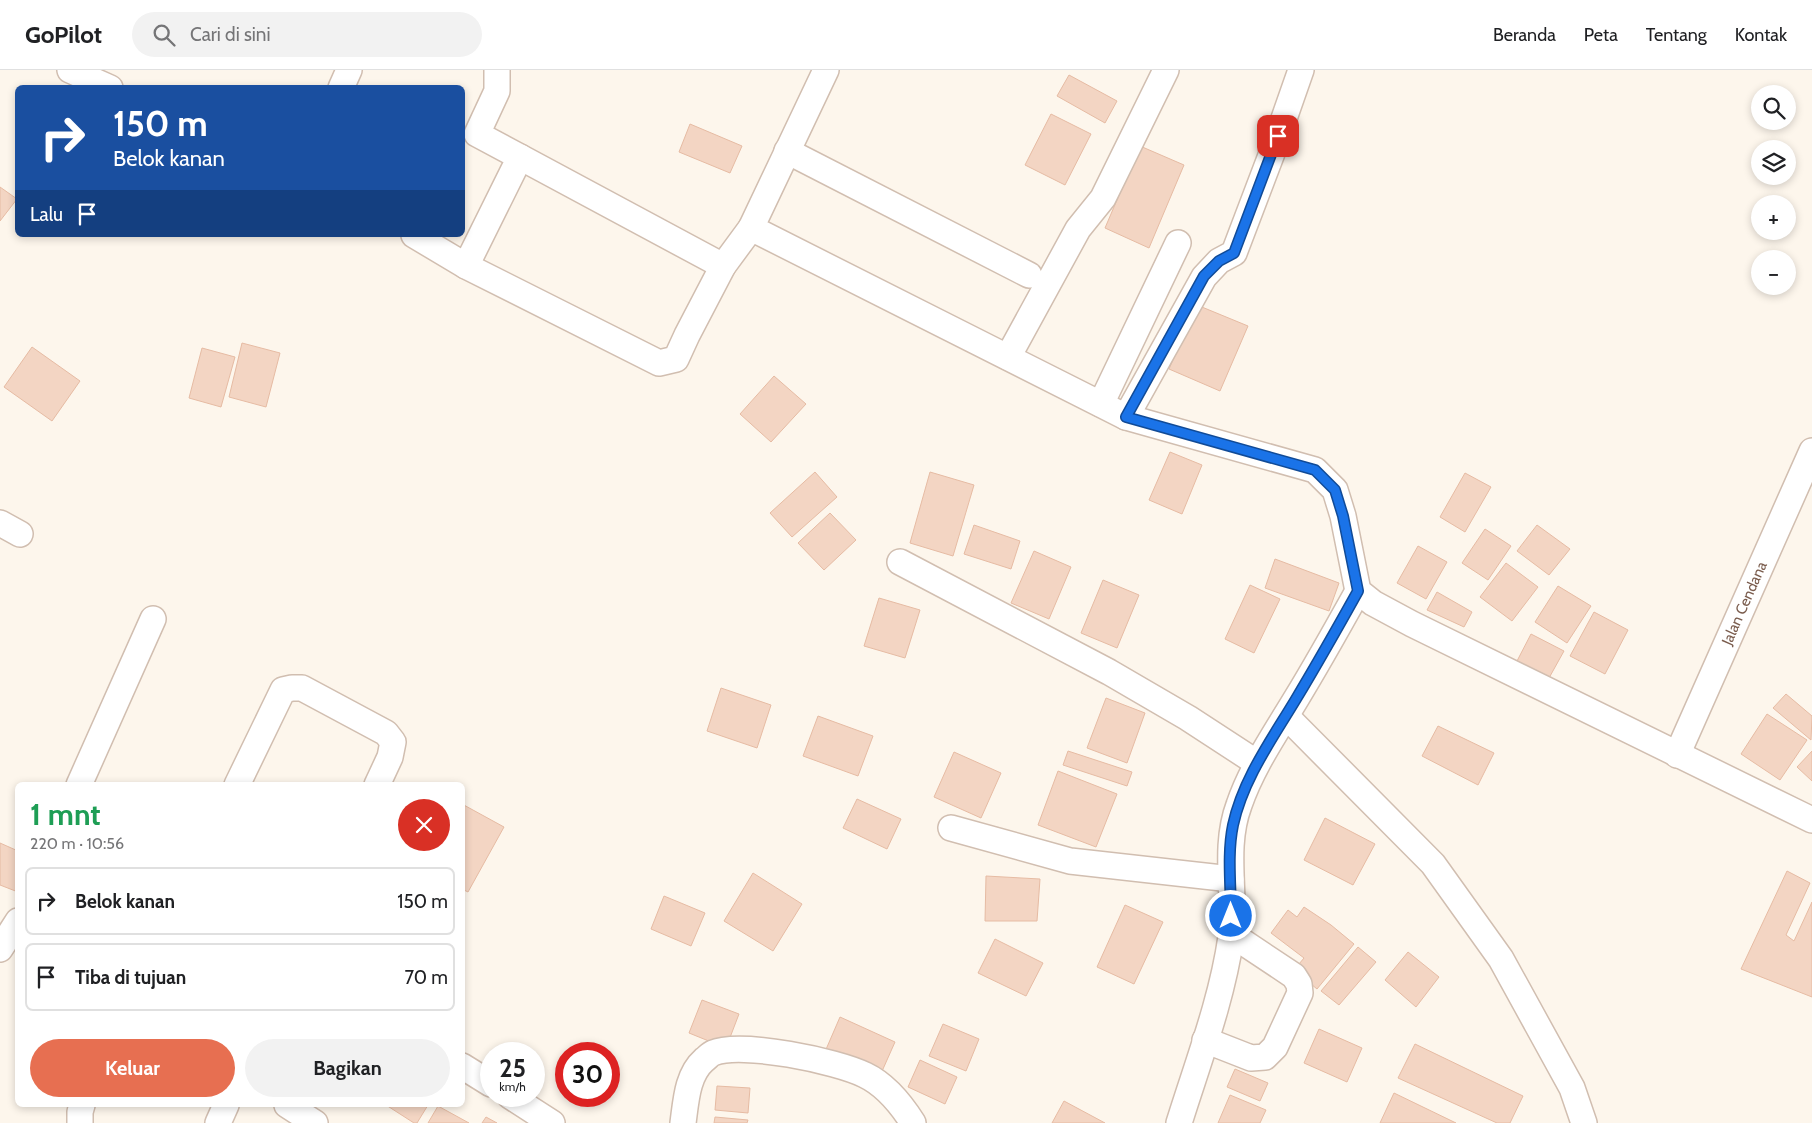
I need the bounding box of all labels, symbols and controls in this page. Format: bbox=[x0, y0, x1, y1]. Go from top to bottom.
search box bbox=[132, 12, 482, 57]
text: GoPilot bbox=[25, 20, 102, 49]
icon: search bbox=[150, 21, 178, 49]
text: Cari di sini bbox=[190, 23, 270, 46]
text: Beranda bbox=[1493, 24, 1556, 46]
text: Peta bbox=[1584, 24, 1618, 46]
text: Tentang bbox=[1646, 24, 1707, 46]
text: Kontak bbox=[1735, 24, 1787, 46]
map controls bbox=[1751, 85, 1796, 295]
button: search bbox=[1751, 85, 1796, 130]
text: 150 m bbox=[113, 102, 208, 145]
icon: right bbox=[30, 105, 95, 170]
pin bbox=[1257, 115, 1299, 157]
icon: arrive bbox=[1264, 122, 1292, 150]
button: layers bbox=[1751, 140, 1796, 185]
text: Belok kanan bbox=[113, 145, 225, 172]
button: + bbox=[1751, 195, 1796, 240]
icon: arrive bbox=[73, 200, 101, 228]
text: Lalu bbox=[30, 203, 63, 226]
button: − bbox=[1751, 250, 1796, 295]
street label: Jalan Cendana bbox=[1718, 558, 1771, 649]
text: 1 mnt bbox=[30, 796, 101, 833]
button: close bbox=[398, 799, 450, 851]
text: 220 m · 10:56 bbox=[30, 834, 124, 853]
icon: right bbox=[32, 887, 60, 915]
position arrow bbox=[1204, 889, 1256, 941]
text: Belok kanan bbox=[75, 890, 175, 913]
text: 150 m bbox=[397, 890, 448, 913]
icon: arrive bbox=[32, 963, 60, 991]
text: Tiba di tujuan bbox=[75, 966, 186, 989]
text: 70 m bbox=[404, 966, 448, 989]
button: Keluar bbox=[30, 1039, 235, 1097]
button: Bagikan bbox=[245, 1039, 450, 1097]
speed limit sign: 30 bbox=[555, 1042, 620, 1107]
text: 25 bbox=[499, 1053, 526, 1083]
text: km/h bbox=[499, 1079, 526, 1094]

